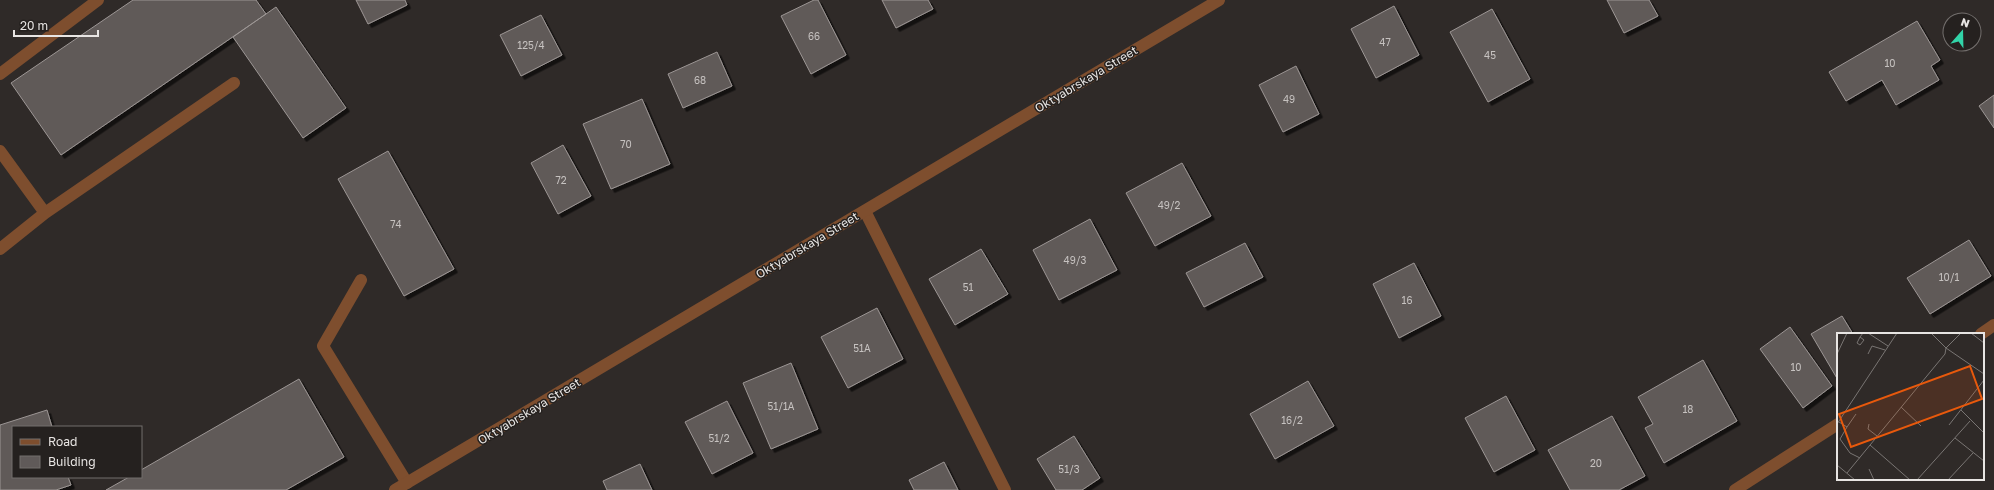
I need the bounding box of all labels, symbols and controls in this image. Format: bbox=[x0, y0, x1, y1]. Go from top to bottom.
scale bar bbox=[14, 12, 98, 38]
north arrow bbox=[1942, 12, 1982, 52]
text: N bbox=[1959, 15, 1972, 30]
text: 20 m bbox=[20, 18, 48, 33]
house number: 66 bbox=[808, 30, 820, 42]
house number: 47 bbox=[1379, 36, 1391, 48]
house number: 125/4 bbox=[517, 39, 545, 51]
street label: Oktyabrskaya Street bbox=[1032, 42, 1140, 116]
house number: 45 bbox=[1484, 49, 1496, 61]
house number: 10 bbox=[1884, 57, 1896, 69]
house number: 68 bbox=[694, 74, 706, 86]
house number: 49 bbox=[1283, 93, 1295, 105]
house number: 70 bbox=[620, 138, 632, 150]
house number: 72 bbox=[555, 174, 567, 186]
house number: 49/2 bbox=[1158, 199, 1181, 211]
street label: Oktyabrskaya Street bbox=[753, 208, 861, 282]
house number: 74 bbox=[390, 218, 402, 230]
house number: 49/3 bbox=[1064, 254, 1087, 266]
house number: 10/1 bbox=[1939, 271, 1959, 283]
house number: 51 bbox=[963, 281, 973, 293]
house number: 16 bbox=[1402, 294, 1412, 306]
inset map bbox=[1837, 333, 1984, 480]
house number: 51А bbox=[853, 342, 871, 354]
house number: 10 bbox=[1790, 361, 1802, 373]
street label: Oktyabrskaya Street bbox=[475, 374, 583, 448]
house number: 51/1А bbox=[768, 400, 795, 412]
house number: 18 bbox=[1683, 403, 1693, 415]
house number: 16/2 bbox=[1281, 414, 1303, 426]
legend bbox=[12, 426, 142, 478]
house number: 51/2 bbox=[708, 432, 730, 444]
text: Road bbox=[48, 434, 77, 449]
text: Building bbox=[48, 454, 96, 469]
house number: 20 bbox=[1590, 457, 1602, 469]
house number: 51/3 bbox=[1058, 463, 1080, 475]

